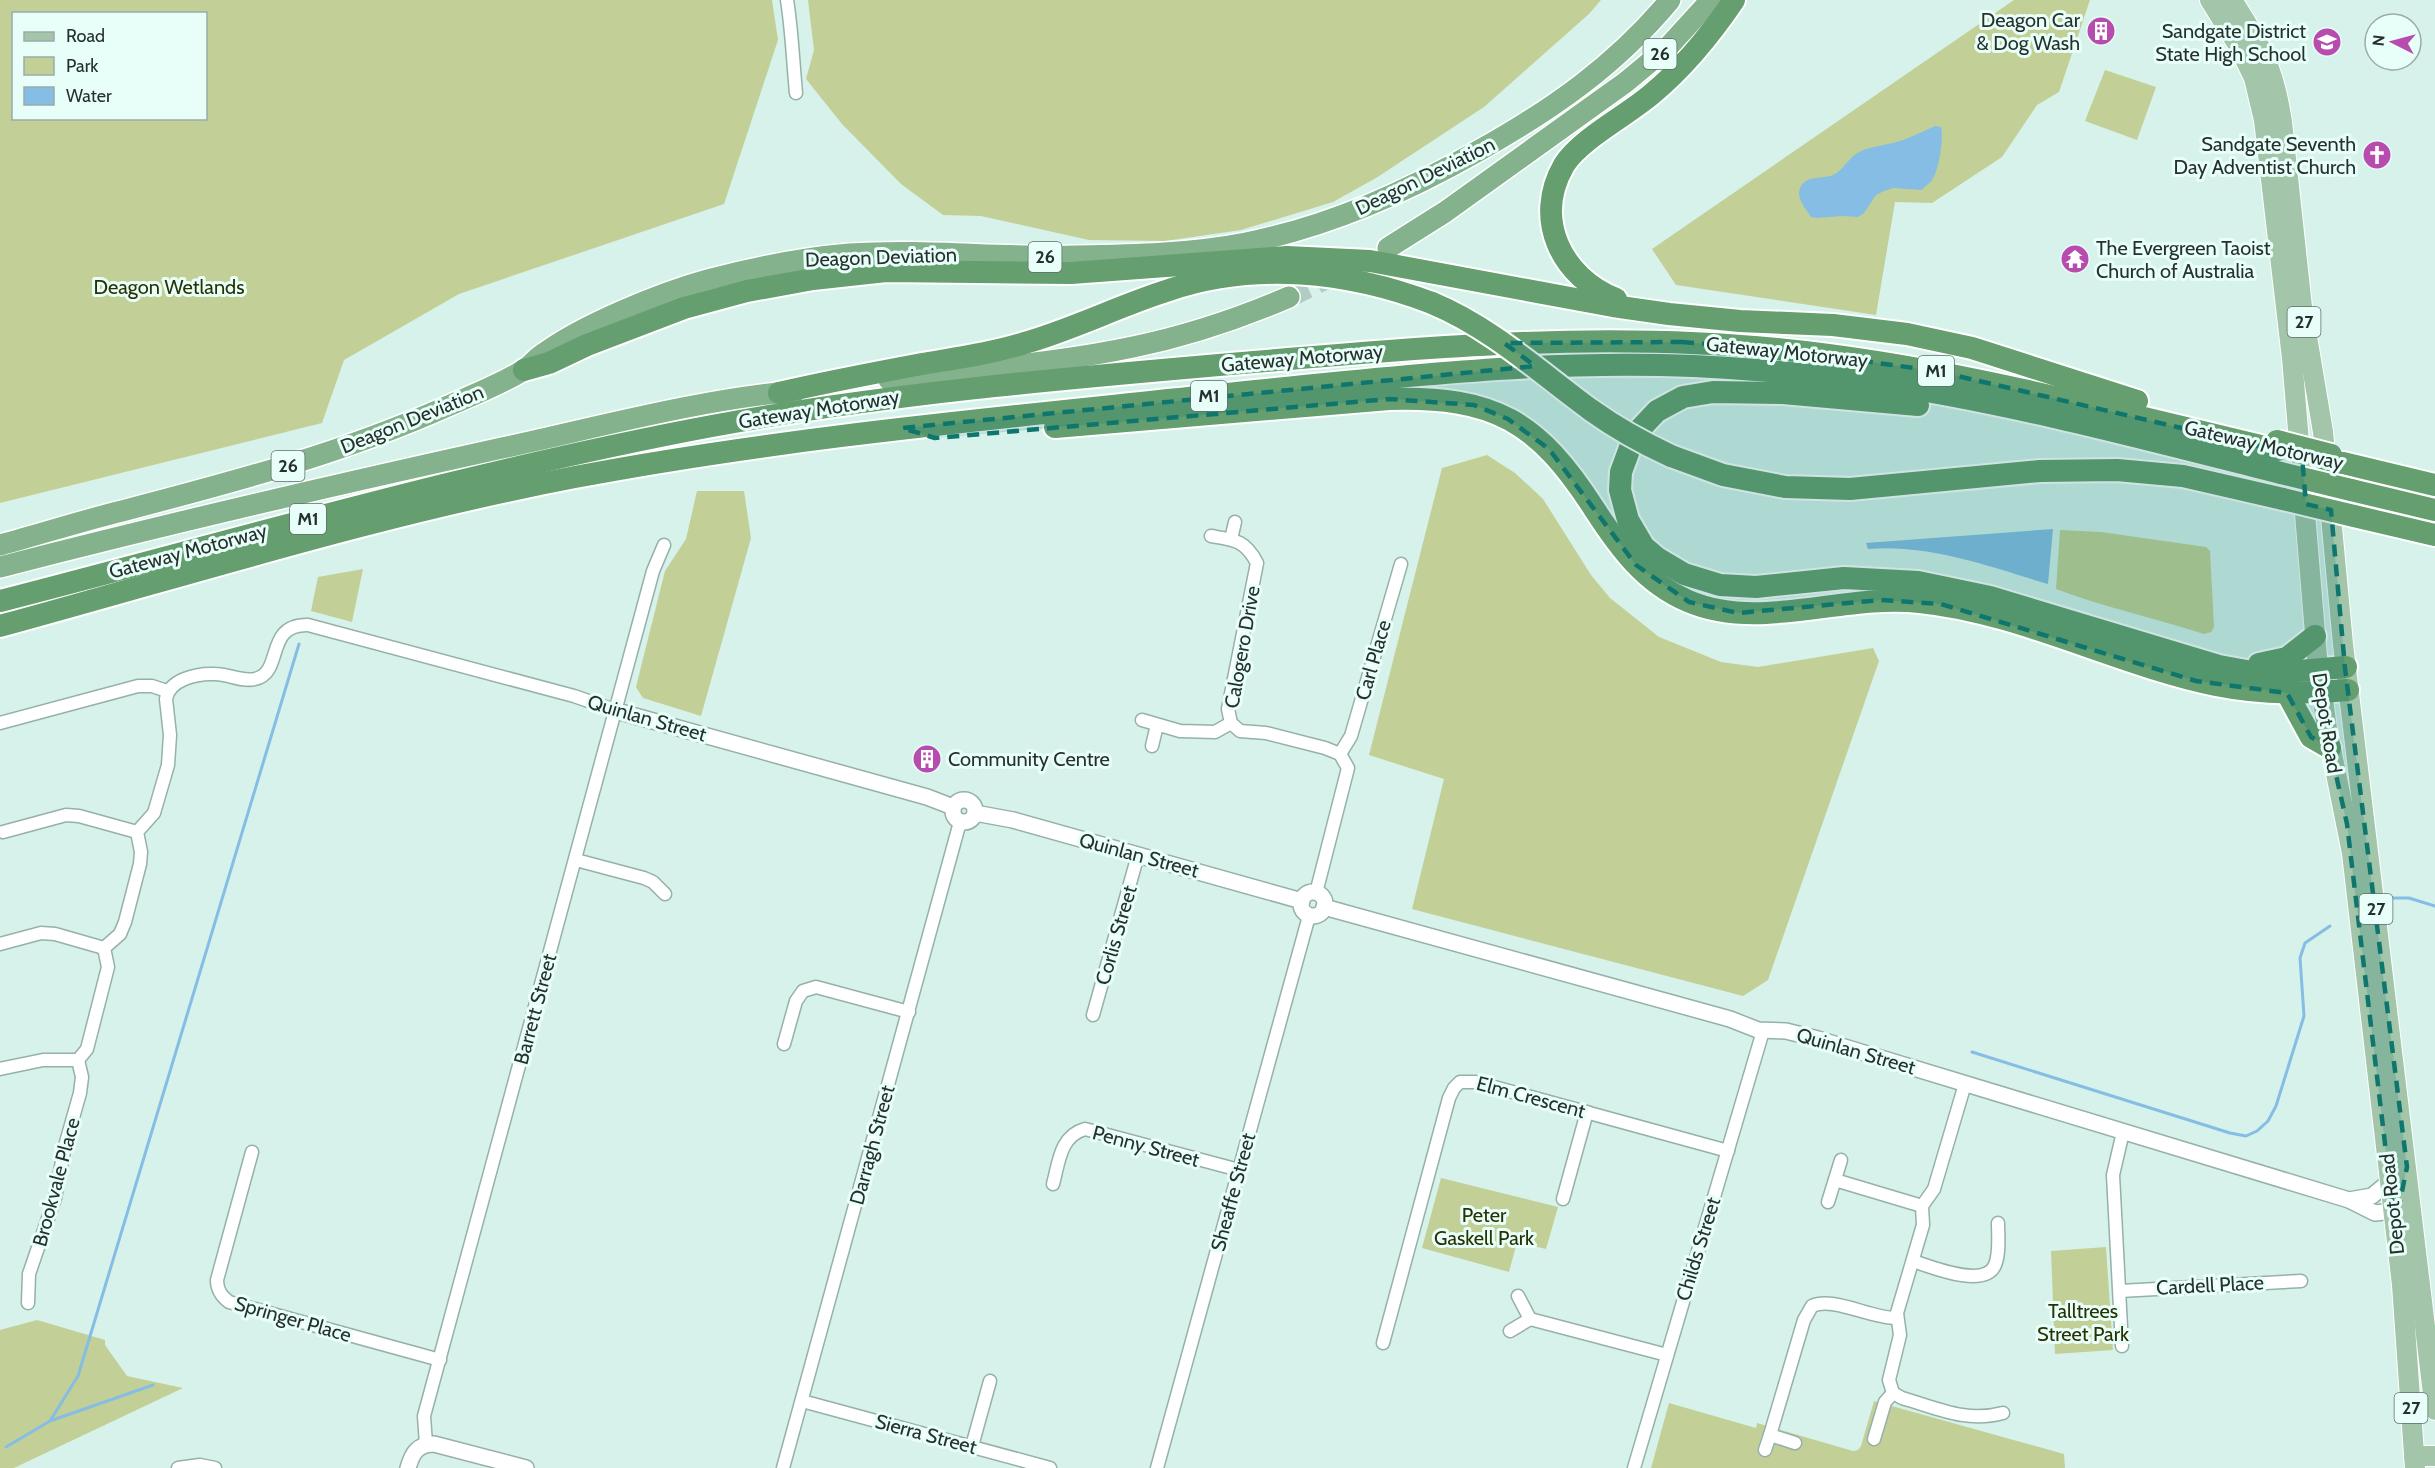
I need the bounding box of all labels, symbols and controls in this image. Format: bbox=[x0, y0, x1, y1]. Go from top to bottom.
place label: Deagon Car & Dog Wash bbox=[1977, 8, 2081, 55]
legend bbox=[12, 12, 207, 120]
north arrow bbox=[2363, 12, 2423, 72]
building icon: Deagon Car & Dog Wash bbox=[2085, 15, 2117, 47]
place label: Sandgate District State High School bbox=[2155, 19, 2306, 66]
text: Road bbox=[66, 25, 105, 47]
school or university icon: Sandgate District State High School bbox=[2311, 26, 2343, 58]
text: N bbox=[2369, 34, 2389, 47]
road number: 26 bbox=[1644, 39, 1676, 69]
text: Park bbox=[66, 55, 99, 77]
text: Water bbox=[66, 85, 112, 107]
street label: Deagon Deviation bbox=[1351, 132, 1499, 220]
place label: Sandgate Seventh Day Adventist Church bbox=[2174, 132, 2356, 179]
church icon: Sandgate Seventh Day Adventist Church bbox=[2361, 139, 2393, 171]
place label: The Evergreen Taoist Church of Australia bbox=[2096, 236, 2271, 283]
street label: Deagon Deviation bbox=[805, 242, 957, 272]
road number: 26 bbox=[1028, 242, 1062, 272]
temple icon: The Evergreen Taoist Church of Australia bbox=[2059, 243, 2091, 275]
park label: Deagon Wetlands bbox=[94, 275, 244, 299]
road number: 27 bbox=[2288, 307, 2320, 337]
street label: Gateway Motorway bbox=[1705, 332, 1869, 372]
street label: Gateway Motorway bbox=[1220, 339, 1384, 377]
road number: M1 bbox=[1918, 356, 1954, 386]
street label: Deagon Deviation bbox=[337, 379, 487, 459]
road number: M1 bbox=[1191, 381, 1227, 411]
street label: Gateway Motorway bbox=[737, 384, 901, 434]
street label: Gateway Motorway bbox=[2182, 415, 2346, 475]
road number: 26 bbox=[272, 451, 304, 481]
road number: M1 bbox=[290, 504, 326, 534]
street label: Gateway Motorway bbox=[106, 518, 270, 584]
street label: Calogero Drive bbox=[1219, 584, 1265, 710]
street label: Carl Place bbox=[1350, 617, 1396, 703]
street label: Depot Road bbox=[2307, 671, 2347, 775]
street label: Quinlan Street bbox=[585, 690, 709, 747]
building icon: Community Centre bbox=[911, 743, 943, 775]
place label: Community Centre bbox=[948, 747, 1110, 771]
street label: Quinlan Street bbox=[1077, 828, 1202, 883]
street label: Corlis Street bbox=[1090, 882, 1142, 988]
road number: 27 bbox=[2360, 894, 2392, 924]
street label: Barrett Street bbox=[509, 951, 561, 1067]
street label: Quinlan Street bbox=[1794, 1023, 1918, 1080]
street label: Elm Crescent bbox=[1474, 1071, 1588, 1123]
street label: Darragh Street bbox=[845, 1082, 900, 1207]
street label: Brookvale Place bbox=[27, 1115, 85, 1249]
street label: Penny Street bbox=[1090, 1120, 1202, 1172]
street label: Sheaffe Street bbox=[1206, 1130, 1260, 1254]
street label: Depot Road bbox=[2375, 1152, 2409, 1256]
street label: Childs Street bbox=[1671, 1194, 1725, 1304]
park label: Peter Gaskell Park bbox=[1434, 1203, 1534, 1250]
street label: Cardell Place bbox=[2155, 1270, 2265, 1300]
street label: Springer Place bbox=[232, 1291, 354, 1347]
park label: Talltrees Street Park bbox=[2037, 1299, 2129, 1346]
road number: 27 bbox=[2394, 1393, 2428, 1423]
street label: Sierra Street bbox=[873, 1409, 980, 1459]

